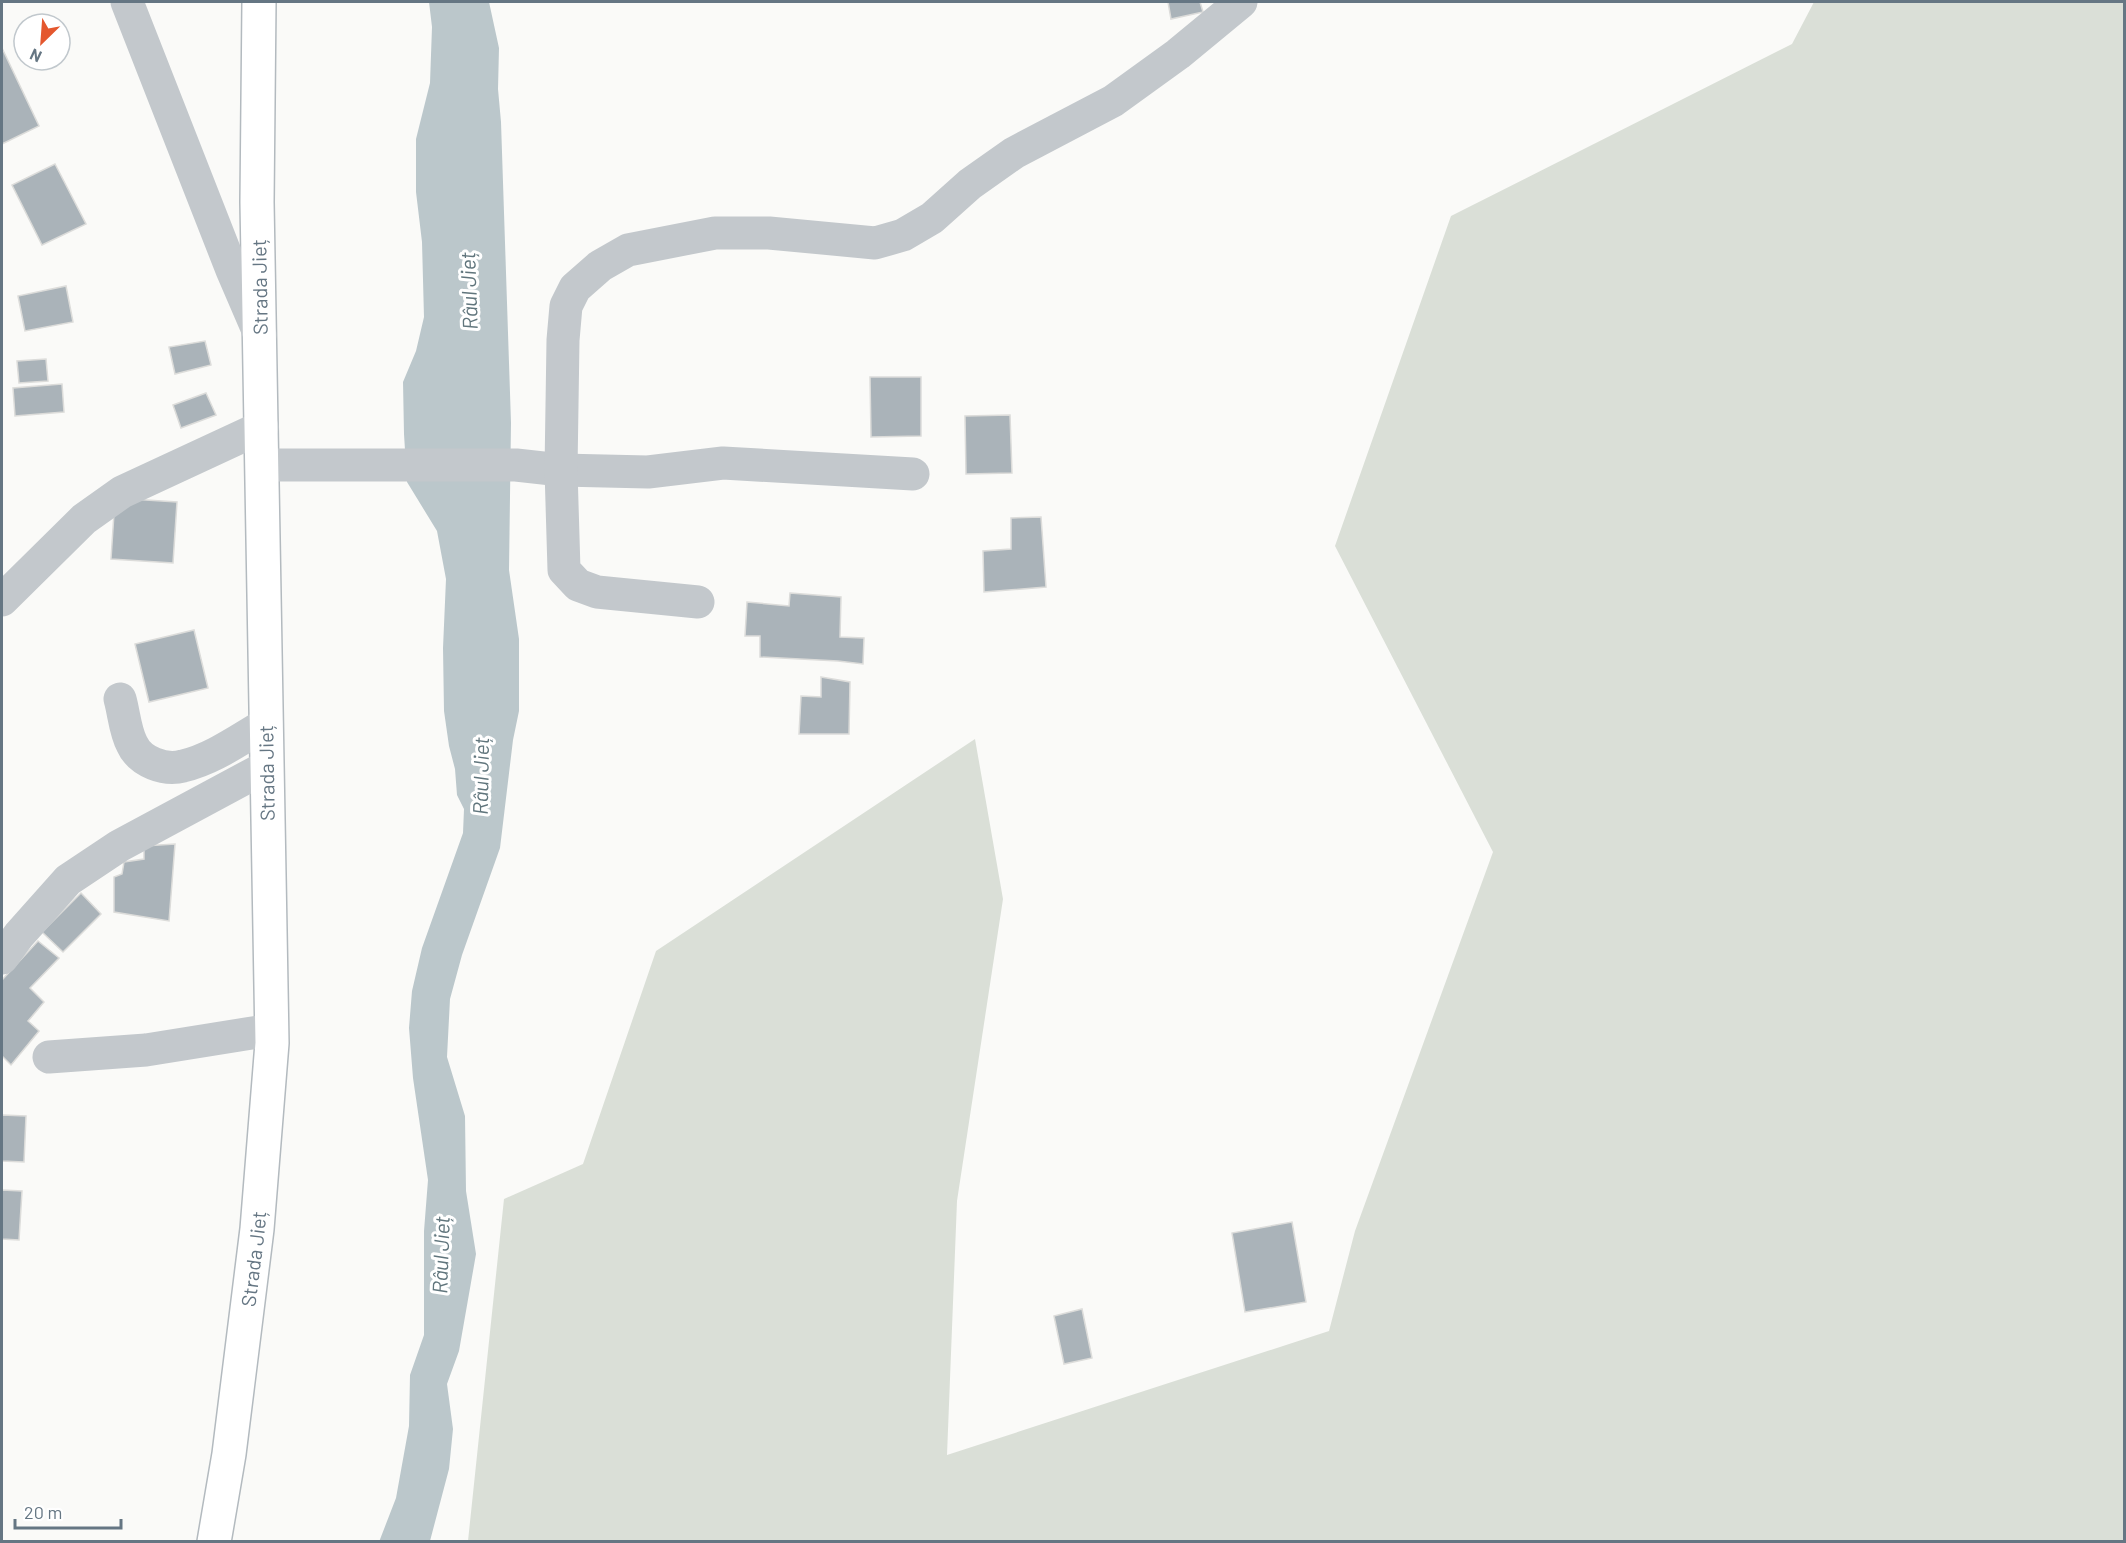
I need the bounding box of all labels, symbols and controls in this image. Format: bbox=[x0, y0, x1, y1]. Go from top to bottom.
north arrow bbox=[12, 12, 72, 72]
text: N bbox=[27, 45, 44, 67]
street label: Strada Jieț bbox=[246, 239, 272, 335]
water label: Râul Jieț bbox=[454, 251, 482, 330]
street label: Strada Jieț bbox=[253, 725, 279, 821]
water label: Râul Jieț bbox=[467, 736, 493, 815]
street label: Strada Jieț bbox=[235, 1210, 270, 1308]
water label: Râul Jieț bbox=[426, 1215, 454, 1294]
scale bar bbox=[15, 1492, 122, 1530]
text: 20 m bbox=[24, 1501, 62, 1523]

